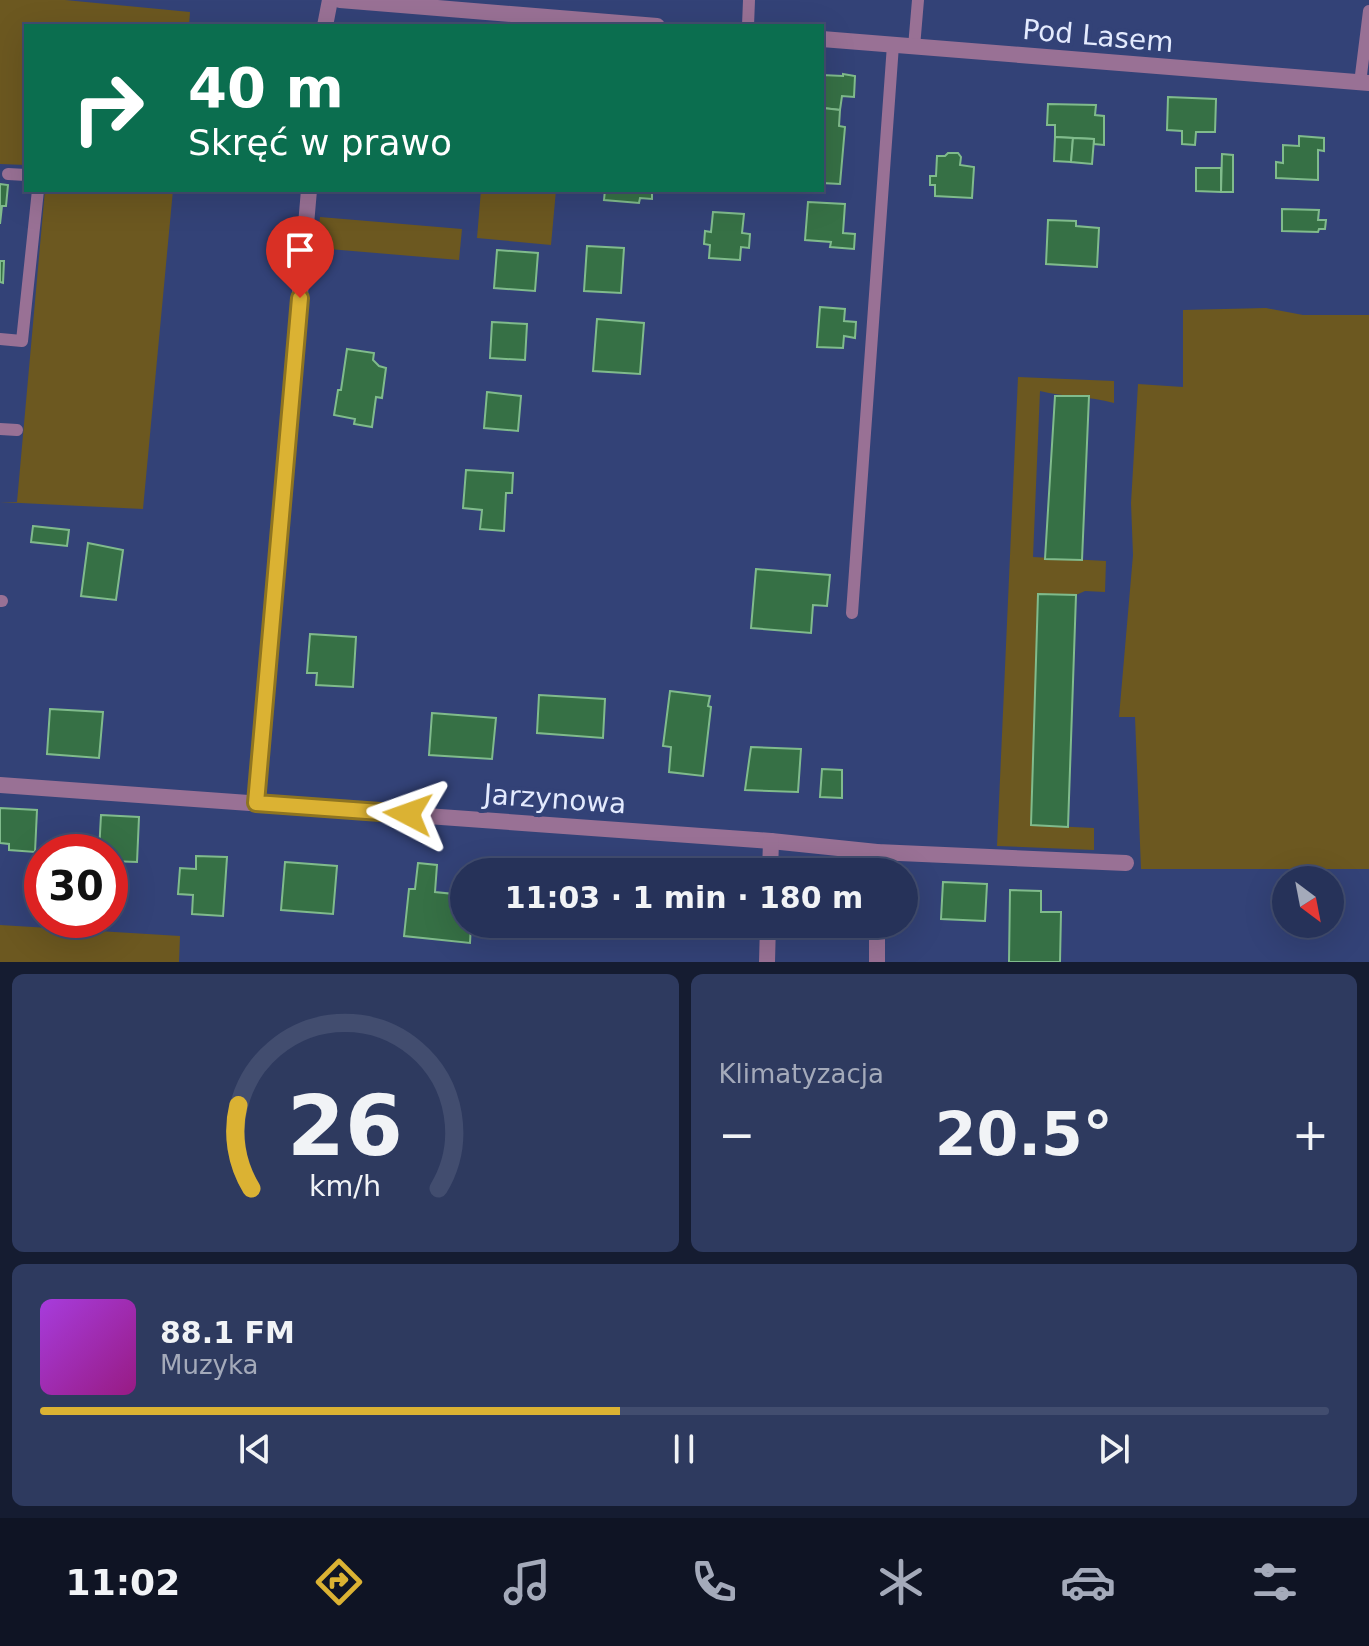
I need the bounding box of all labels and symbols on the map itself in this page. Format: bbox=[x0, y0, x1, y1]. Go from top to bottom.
street label: Pod Lasem bbox=[1021, 13, 1175, 59]
pin bbox=[266, 216, 334, 298]
position arrow bbox=[366, 772, 450, 856]
street label: Jarzynowa bbox=[480, 777, 628, 820]
speed limit sign: 30 bbox=[24, 834, 128, 938]
north arrow bbox=[1272, 866, 1344, 938]

